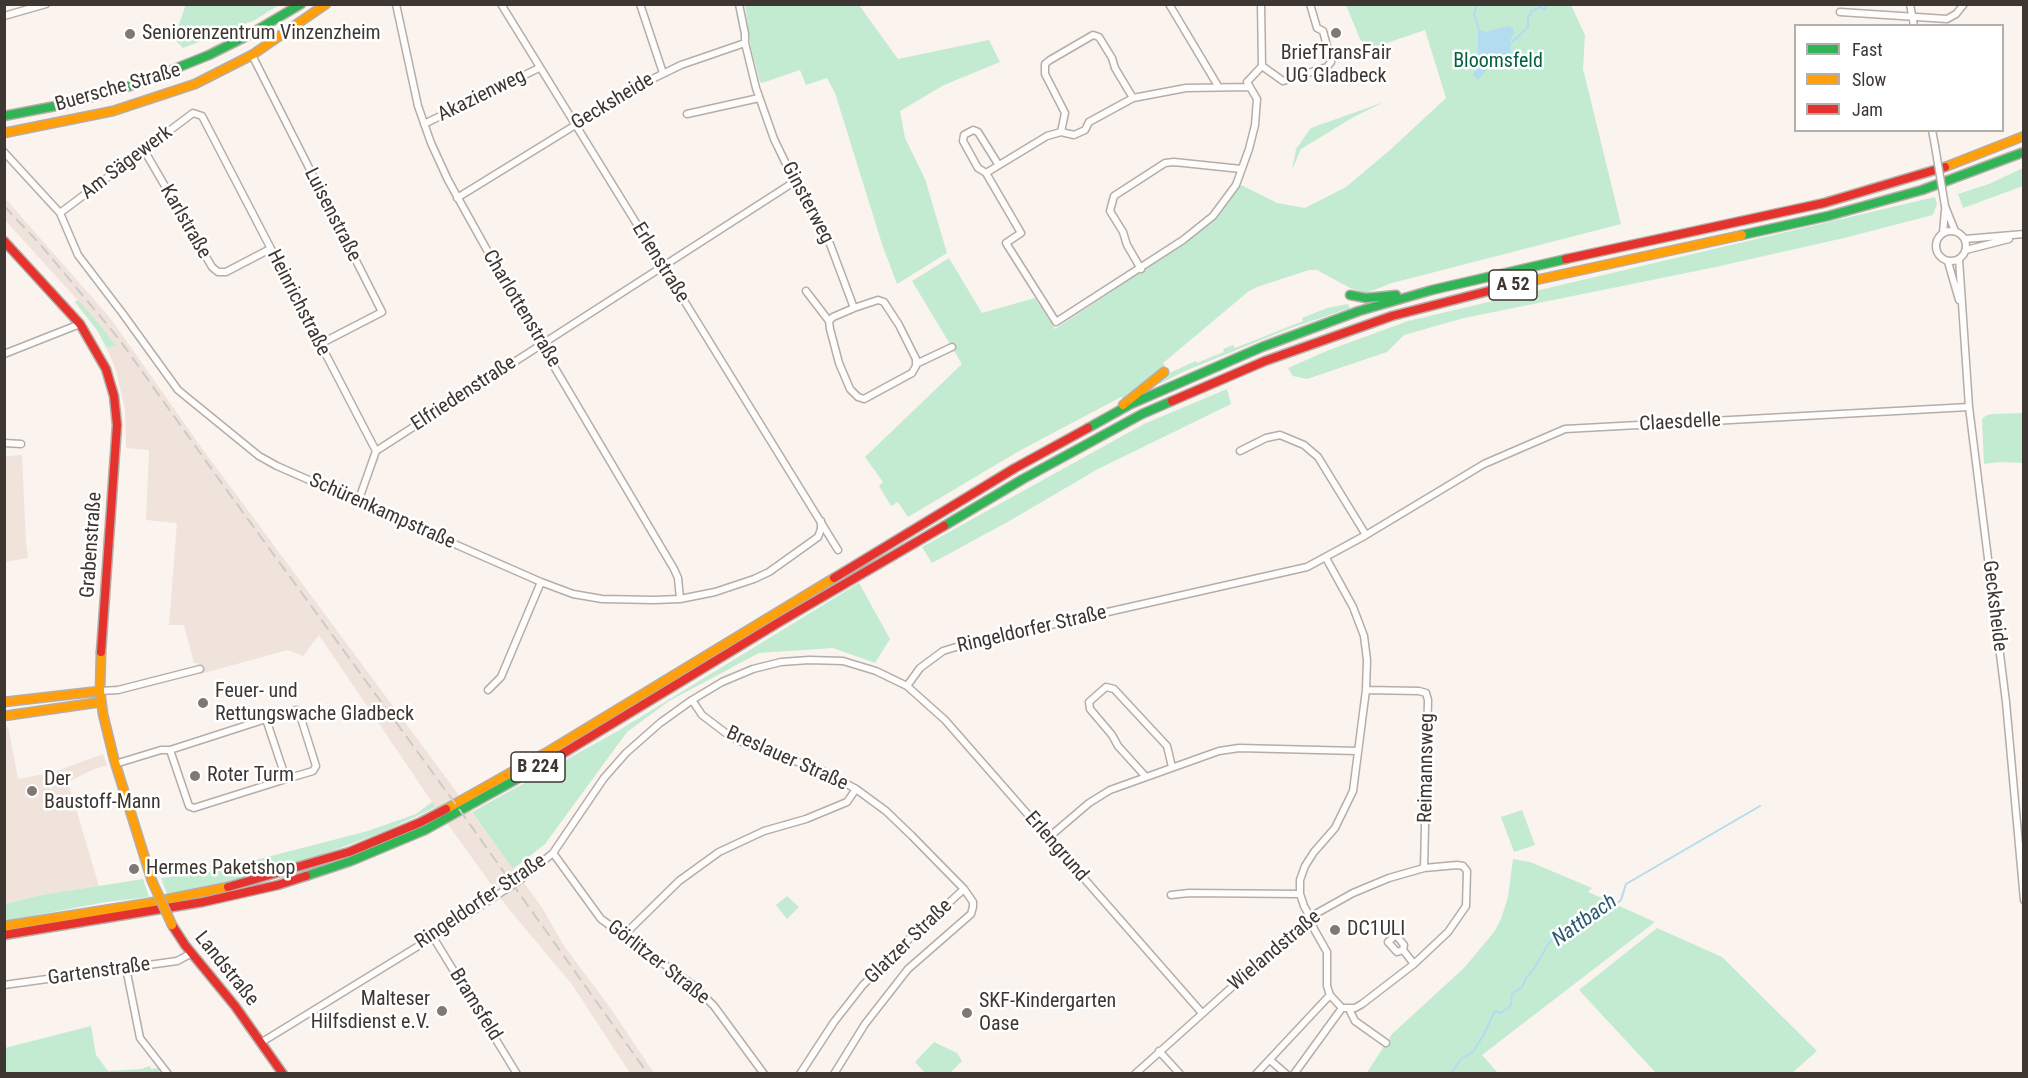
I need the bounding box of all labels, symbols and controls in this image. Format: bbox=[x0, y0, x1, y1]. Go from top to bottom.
place label: Seniorenzentrum Vinzenzheim bbox=[142, 22, 381, 46]
legend bbox=[1794, 24, 2004, 132]
marker: BriefTransFair UG Gladbeck bbox=[1329, 26, 1343, 40]
marker: Seniorenzentrum Vinzenzheim bbox=[123, 27, 137, 41]
text: Fast bbox=[1852, 39, 1883, 60]
place label: BriefTransFair UG Gladbeck bbox=[1281, 42, 1391, 89]
park label: Bloomsfeld bbox=[1453, 50, 1543, 74]
street label: Buersche Straße bbox=[52, 59, 184, 117]
street label: Akazienweg bbox=[434, 64, 530, 128]
street label: Gecksheide bbox=[568, 68, 658, 136]
text: Slow bbox=[1852, 69, 1886, 90]
text: Jam bbox=[1852, 99, 1883, 120]
street label: Am Sägewerk bbox=[77, 121, 177, 205]
street label: Ginsterweg bbox=[776, 158, 838, 248]
street label: Luisenstraße bbox=[298, 164, 366, 266]
street label: Karlstraße bbox=[154, 181, 216, 263]
street label: Erlenstraße bbox=[626, 219, 694, 307]
street label: Heinrichstraße bbox=[261, 246, 335, 360]
street label: Charlottenstraße bbox=[477, 246, 565, 372]
road number: A 52 bbox=[1489, 270, 1537, 300]
street label: Elfriedenstraße bbox=[407, 351, 521, 437]
street label: Claesdelle bbox=[1639, 409, 1721, 437]
street label: Schürenkampstraße bbox=[305, 469, 459, 555]
street label: Grabenstraße bbox=[76, 491, 108, 599]
street label: Gecksheide bbox=[1977, 559, 2011, 653]
street label: Ringeldorfer Straße bbox=[955, 601, 1109, 659]
place label: Feuer- und Rettungswache Gladbeck bbox=[215, 680, 414, 727]
marker: Feuer- und Rettungswache Gladbeck bbox=[196, 696, 210, 710]
street label: Reimannsweg bbox=[1414, 713, 1440, 823]
street label: Breslauer Straße bbox=[722, 721, 852, 797]
road number: B 224 bbox=[511, 752, 565, 782]
place label: Roter Turm bbox=[207, 764, 294, 788]
place label: Der Baustoff-Mann bbox=[44, 768, 161, 815]
marker: Roter Turm bbox=[188, 769, 202, 783]
marker: Der Baustoff-Mann bbox=[25, 784, 39, 798]
street label: Erlengrund bbox=[1019, 807, 1093, 887]
street label: Ringeldorfer Straße bbox=[411, 849, 551, 955]
place label: Hermes Paketshop bbox=[146, 857, 295, 881]
marker: Hermes Paketshop bbox=[127, 862, 141, 876]
water label: Nattbach bbox=[1548, 890, 1622, 952]
street label: Glatzer Straße bbox=[860, 894, 958, 990]
street label: Wielandstraße bbox=[1224, 905, 1326, 997]
street label: Görlitzer Straße bbox=[602, 916, 714, 1010]
place label: DC1ULI bbox=[1347, 918, 1405, 942]
marker: DC1ULI bbox=[1328, 923, 1342, 937]
street label: Landstraße bbox=[189, 927, 263, 1011]
street label: Gartenstraße bbox=[46, 953, 152, 991]
street label: Bramsfeld bbox=[444, 965, 506, 1045]
place label: Malteser Hilfsdienst e.V. bbox=[311, 988, 430, 1035]
place label: SKF-Kindergarten Oase bbox=[979, 990, 1116, 1037]
marker: Malteser Hilfsdienst e.V. bbox=[435, 1004, 449, 1018]
marker: SKF-Kindergarten Oase bbox=[960, 1006, 974, 1020]

